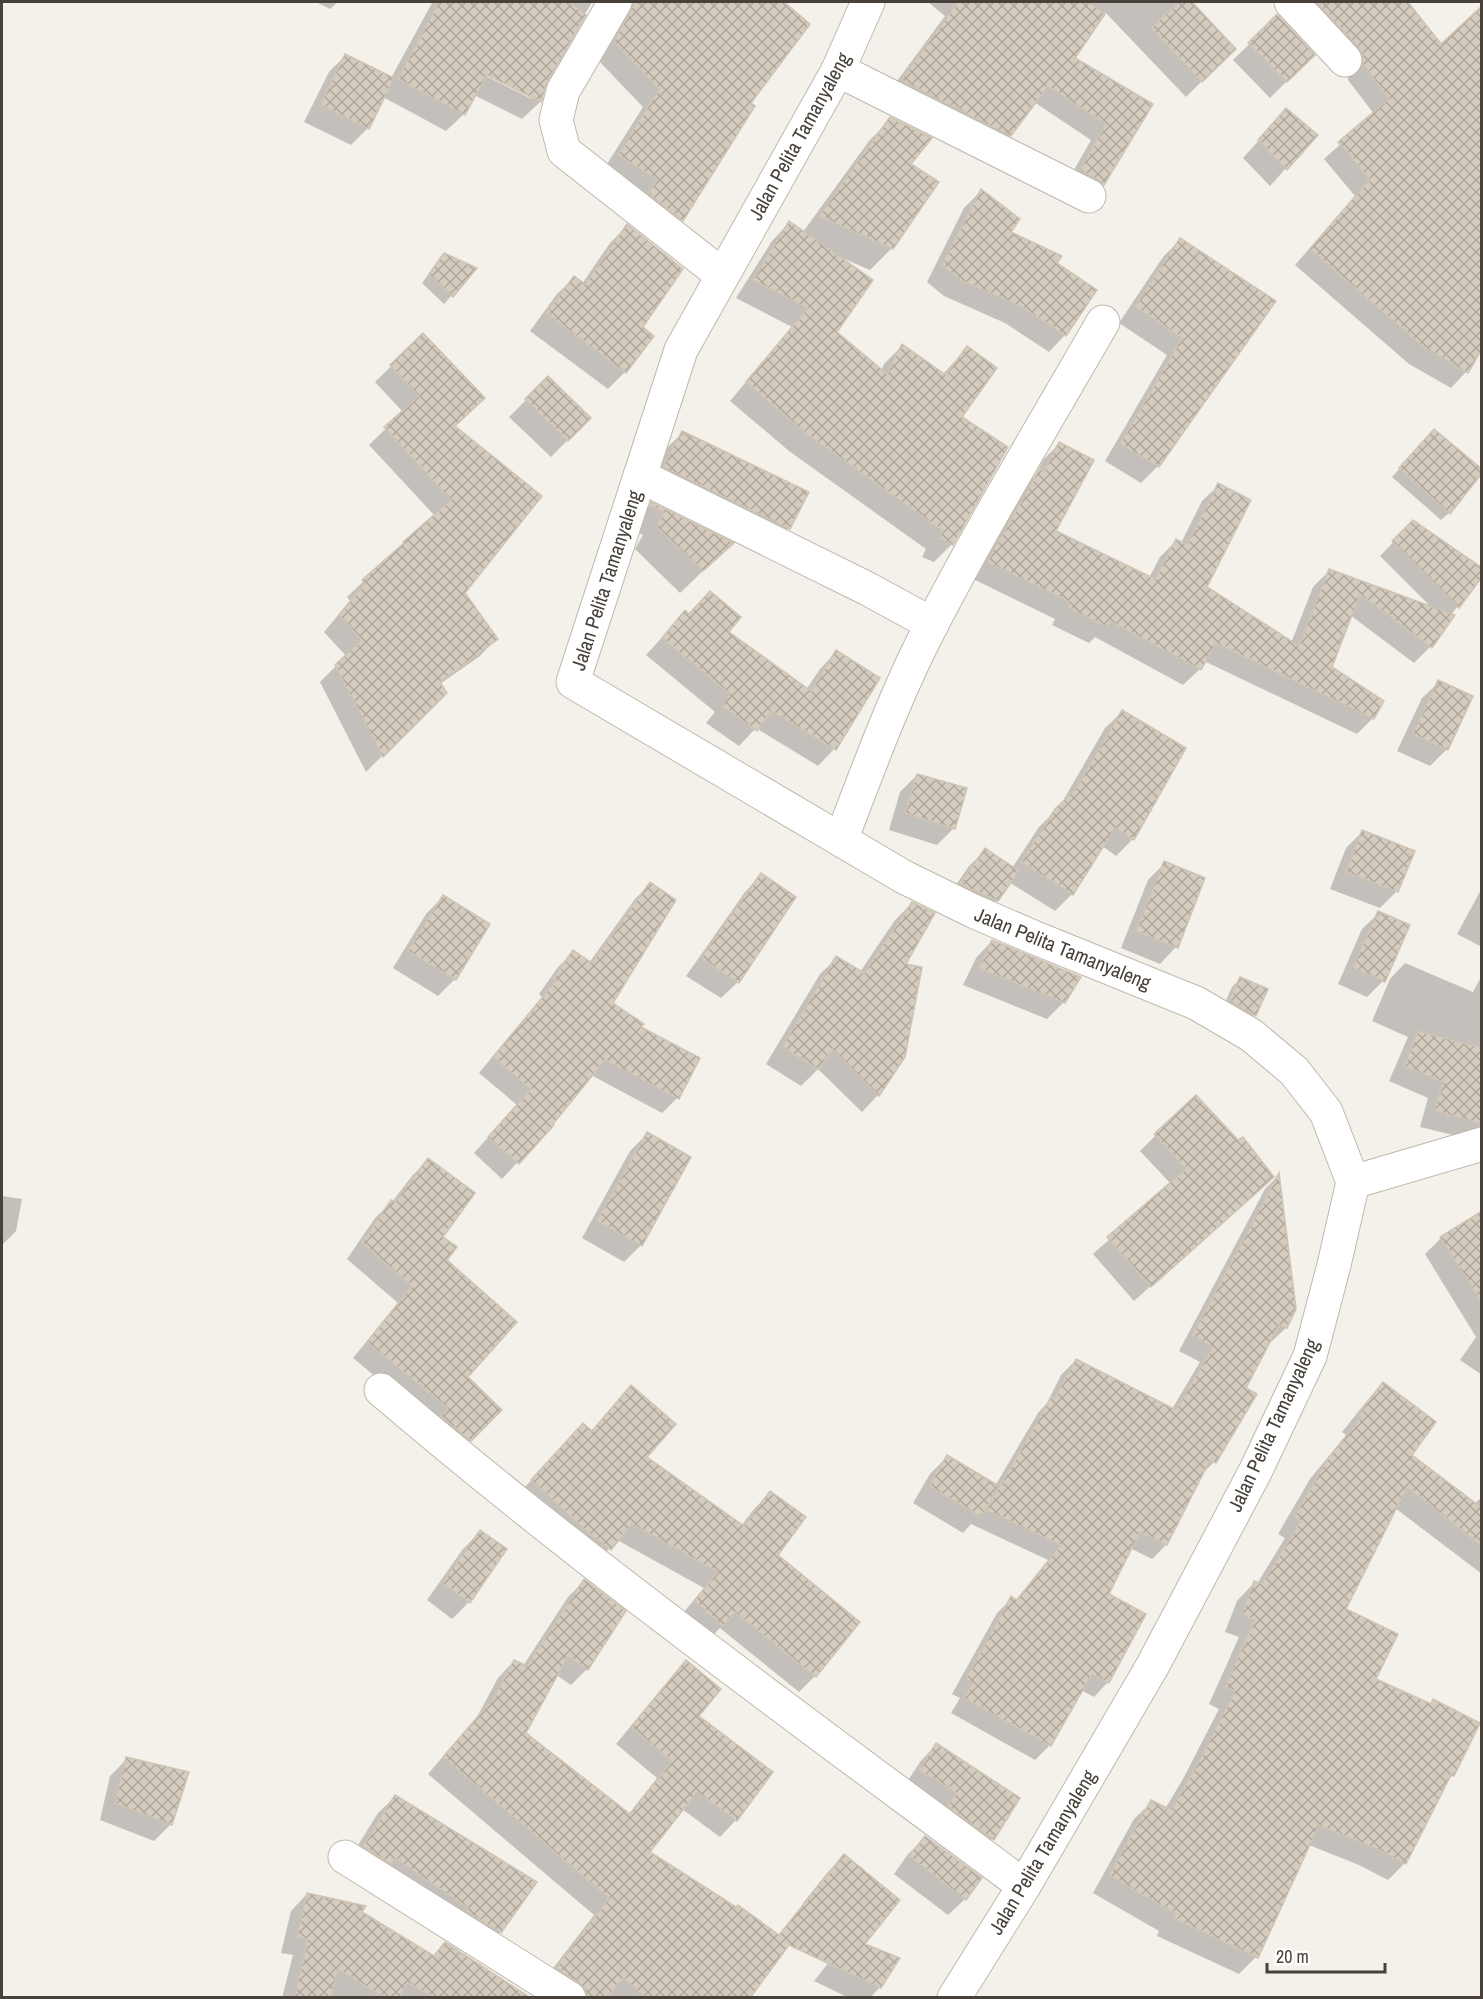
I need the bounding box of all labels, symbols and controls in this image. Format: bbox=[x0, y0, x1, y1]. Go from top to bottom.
street label: Jalan Pelita Tamanyaleng bbox=[742, 47, 856, 225]
street label: Jalan Pelita Tamanyaleng bbox=[564, 487, 648, 673]
street label: Jalan Pelita Tamanyaleng bbox=[971, 900, 1155, 996]
street label: Jalan Pelita Tamanyaleng bbox=[1221, 1334, 1325, 1516]
street label: Jalan Pelita Tamanyaleng bbox=[982, 1765, 1102, 1939]
scale bar bbox=[1267, 1936, 1386, 1974]
text: 20 m bbox=[1276, 1944, 1309, 1969]

